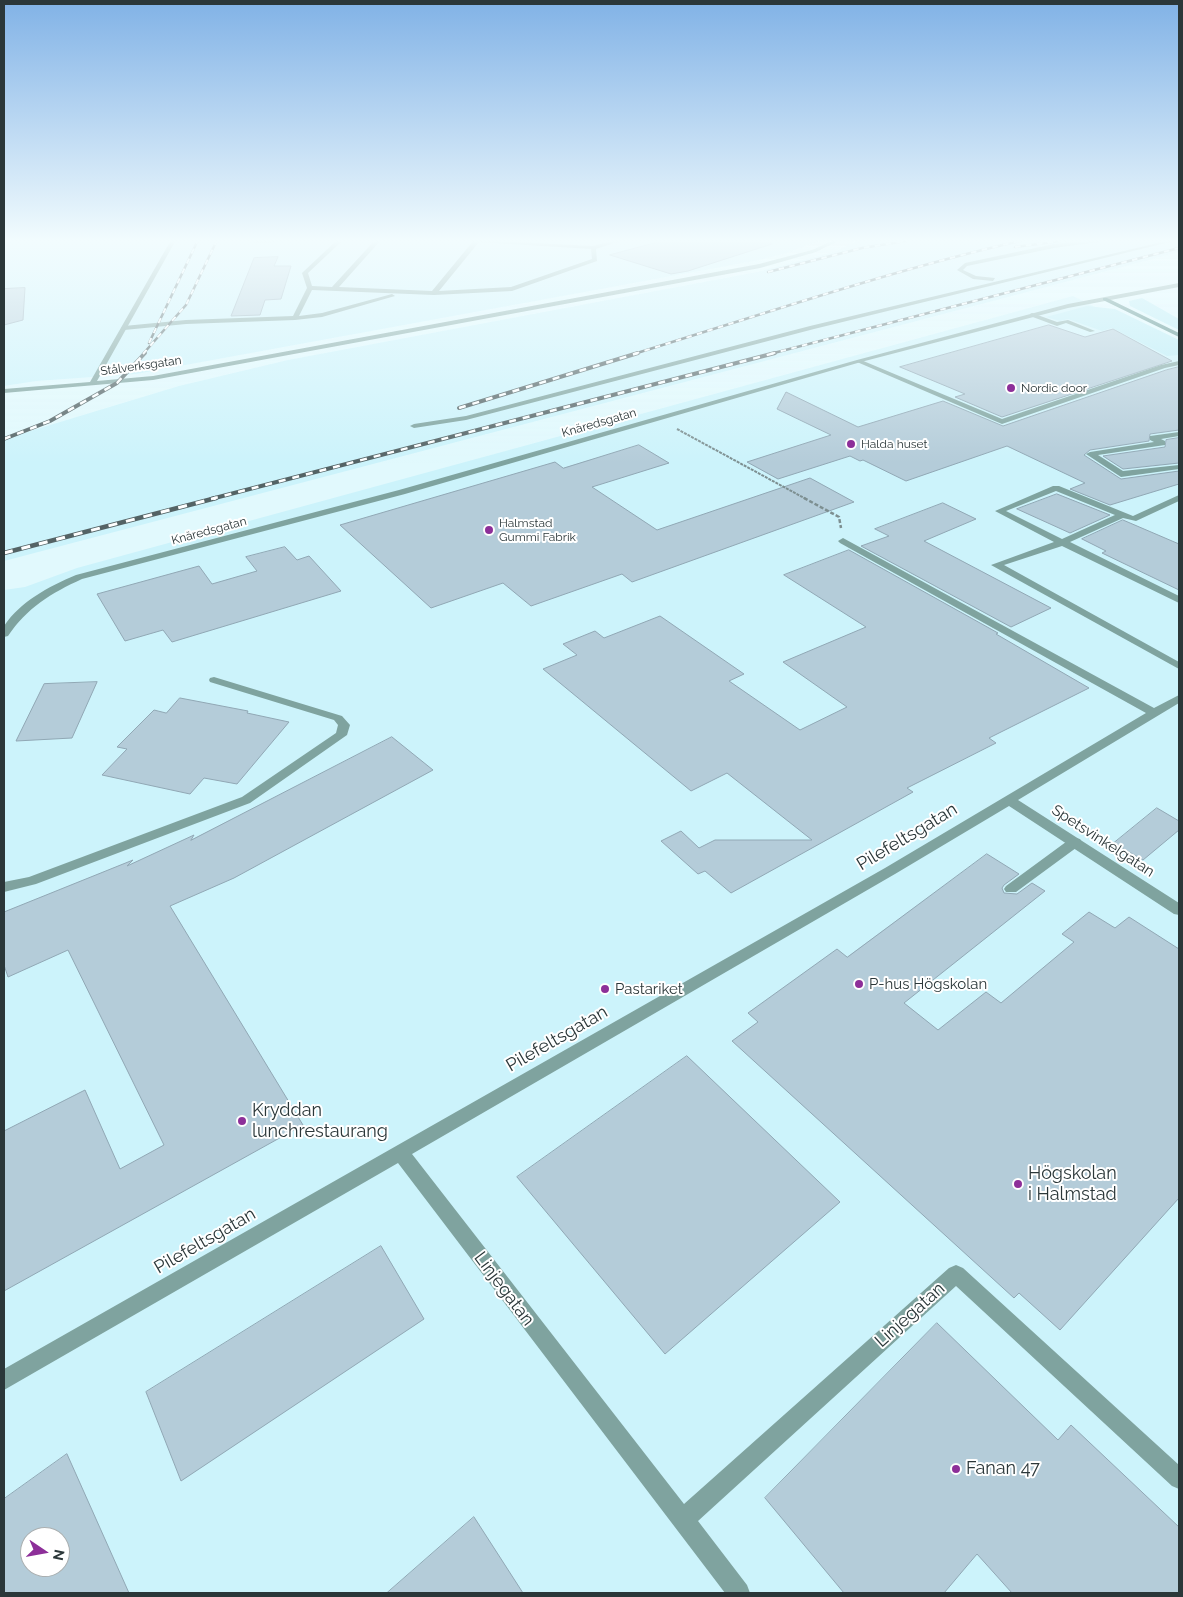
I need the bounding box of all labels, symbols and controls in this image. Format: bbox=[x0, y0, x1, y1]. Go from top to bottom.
street label: Stålverksgatan bbox=[99, 353, 183, 379]
place label: Nordic door bbox=[1021, 381, 1087, 395]
marker: Nordic door bbox=[1005, 382, 1017, 394]
street label: Knäredsgatan bbox=[560, 405, 638, 441]
place label: Halda huset bbox=[861, 437, 928, 451]
marker: Halda huset bbox=[845, 438, 857, 450]
street label: Knäredsgatan bbox=[170, 514, 248, 548]
place label: Halmstad Gummi Fabrik bbox=[499, 516, 576, 544]
marker: Halmstad Gummi Fabrik bbox=[483, 524, 495, 536]
street label: Pilefeltsgatan bbox=[853, 799, 961, 875]
street label: Spetsvinkelgatan bbox=[1048, 801, 1158, 881]
place label: P-hus Högskolan bbox=[869, 975, 987, 993]
marker: P-hus Högskolan bbox=[853, 978, 865, 990]
place label: Pastariket bbox=[615, 980, 683, 998]
marker: Pastariket bbox=[599, 983, 611, 995]
street label: Pilefeltsgatan bbox=[502, 1001, 612, 1077]
place label: Kryddan lunchrestaurang bbox=[252, 1100, 388, 1142]
marker: Kryddan lunchrestaurang bbox=[236, 1115, 248, 1127]
place label: Högskolan i Halmstad bbox=[1028, 1163, 1117, 1206]
marker: Högskolan i Halmstad bbox=[1012, 1178, 1024, 1190]
street label: Pilefeltsgatan bbox=[150, 1203, 260, 1279]
street label: Linjegatan bbox=[469, 1248, 539, 1330]
street label: Linjegatan bbox=[871, 1278, 949, 1352]
place label: Fanan 47 bbox=[966, 1458, 1040, 1480]
marker: Fanan 47 bbox=[950, 1463, 962, 1475]
north arrow bbox=[20, 1527, 70, 1577]
text: N bbox=[50, 1548, 68, 1562]

